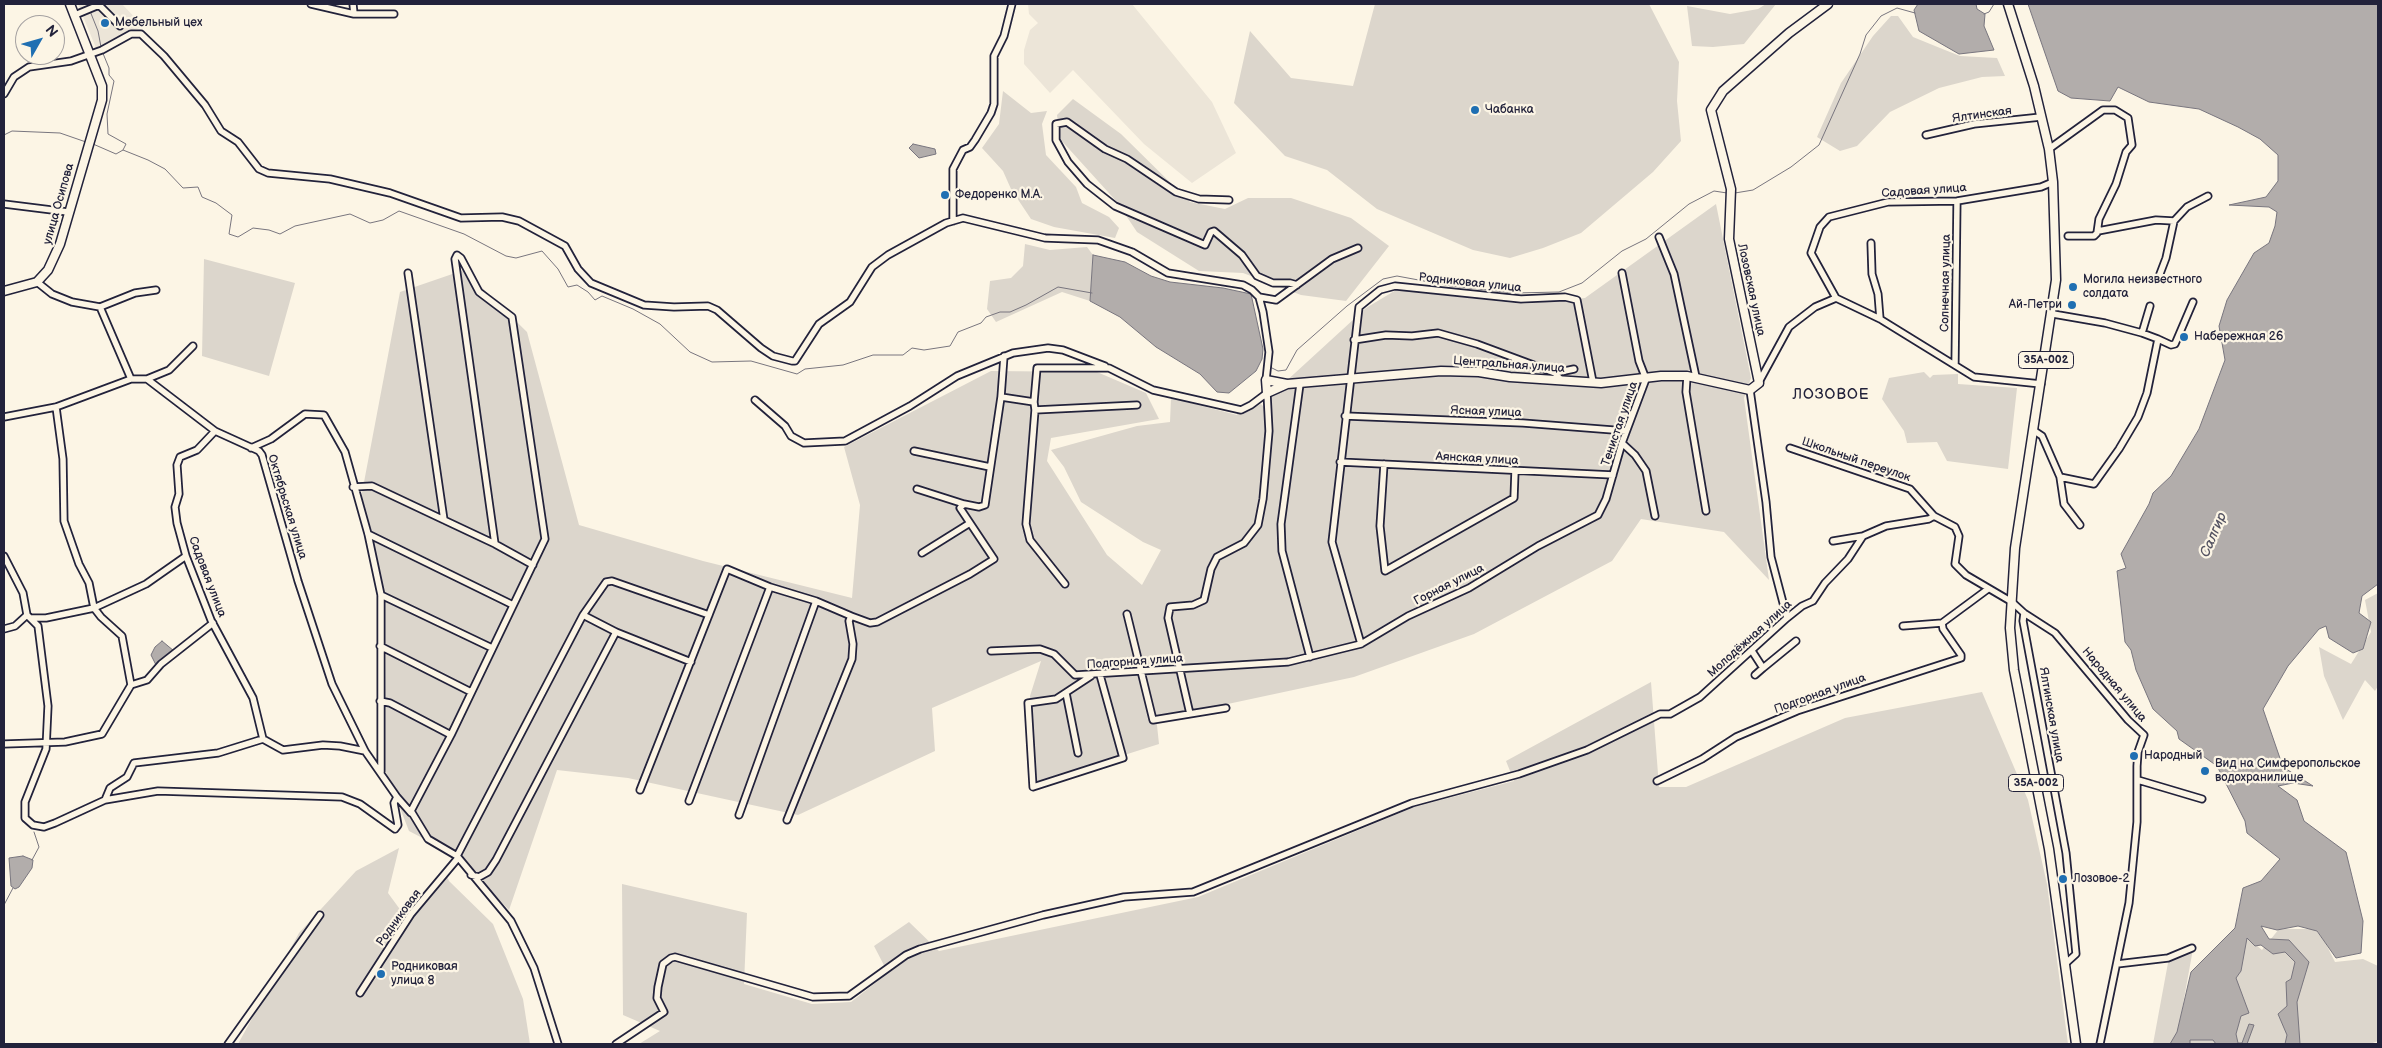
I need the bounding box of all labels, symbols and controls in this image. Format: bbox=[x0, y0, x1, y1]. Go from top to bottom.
north arrow bbox=[15, 15, 65, 65]
place label: Мебельный цех bbox=[115, 16, 202, 30]
marker: Мебельный цех bbox=[99, 17, 111, 29]
text: N bbox=[41, 22, 61, 40]
place label: Чабанка bbox=[1485, 103, 1534, 117]
marker: Чабанка bbox=[1469, 104, 1481, 116]
street label: Ялтинская bbox=[1951, 104, 2013, 126]
street label: улица Осипова bbox=[40, 162, 78, 246]
street label: Садовая улица bbox=[1881, 181, 1967, 201]
place label: Федоренко М.А. bbox=[955, 188, 1042, 202]
marker: Федоренко М.А. bbox=[939, 189, 951, 201]
street label: Солнечная улица bbox=[1938, 234, 1954, 332]
street label: Лозовская улица bbox=[1734, 242, 1768, 338]
street label: Родниковая улица bbox=[1418, 270, 1522, 296]
place label: Могила неизвестного солдата bbox=[2083, 273, 2202, 301]
marker: Могила неизвестного солдата bbox=[2067, 281, 2079, 293]
place label: Ай-Петри bbox=[2009, 298, 2062, 312]
marker: Ай-Петри bbox=[2066, 299, 2078, 311]
place label: Набережная 26 bbox=[2194, 330, 2283, 344]
marker: Набережная 26 bbox=[2178, 331, 2190, 343]
road number: 35А-002 bbox=[2018, 352, 2074, 368]
street label: Центральная улица bbox=[1453, 354, 1565, 376]
street label: Тенистая улица bbox=[1599, 380, 1641, 468]
district label: ЛОЗОВОЕ bbox=[1792, 386, 1870, 404]
street label: Ясная улица bbox=[1450, 404, 1522, 420]
street label: Школьный переулок bbox=[1800, 435, 1912, 485]
street label: Аянская улица bbox=[1435, 450, 1519, 468]
street label: Октябрьская улица bbox=[264, 453, 310, 561]
water label: Салгир bbox=[2197, 510, 2231, 560]
street label: Садовая улица bbox=[185, 535, 229, 619]
street label: Горная улица bbox=[1412, 561, 1486, 609]
street label: Молодёжная улица bbox=[1705, 597, 1795, 681]
street label: Народная улица bbox=[2079, 645, 2149, 725]
street label: Подгорная улица bbox=[1086, 651, 1184, 673]
street label: Ялтинская улица bbox=[2036, 666, 2066, 764]
street label: Подгорная улица bbox=[1772, 671, 1868, 717]
place label: Народный bbox=[2144, 749, 2202, 763]
marker: Народный bbox=[2128, 750, 2140, 762]
place label: Вид на Симферопольское водохранилище bbox=[2215, 757, 2360, 785]
marker: Вид на Симферопольское водохранилище bbox=[2199, 765, 2211, 777]
road number: 35А-002 bbox=[2008, 774, 2064, 791]
place label: Лозовое-2 bbox=[2073, 872, 2130, 886]
marker: Лозовое-2 bbox=[2057, 873, 2069, 885]
street label: Родниковая bbox=[374, 887, 424, 949]
place label: Родниковая улица 8 bbox=[391, 960, 458, 988]
marker: Родниковая улица 8 bbox=[375, 968, 387, 980]

